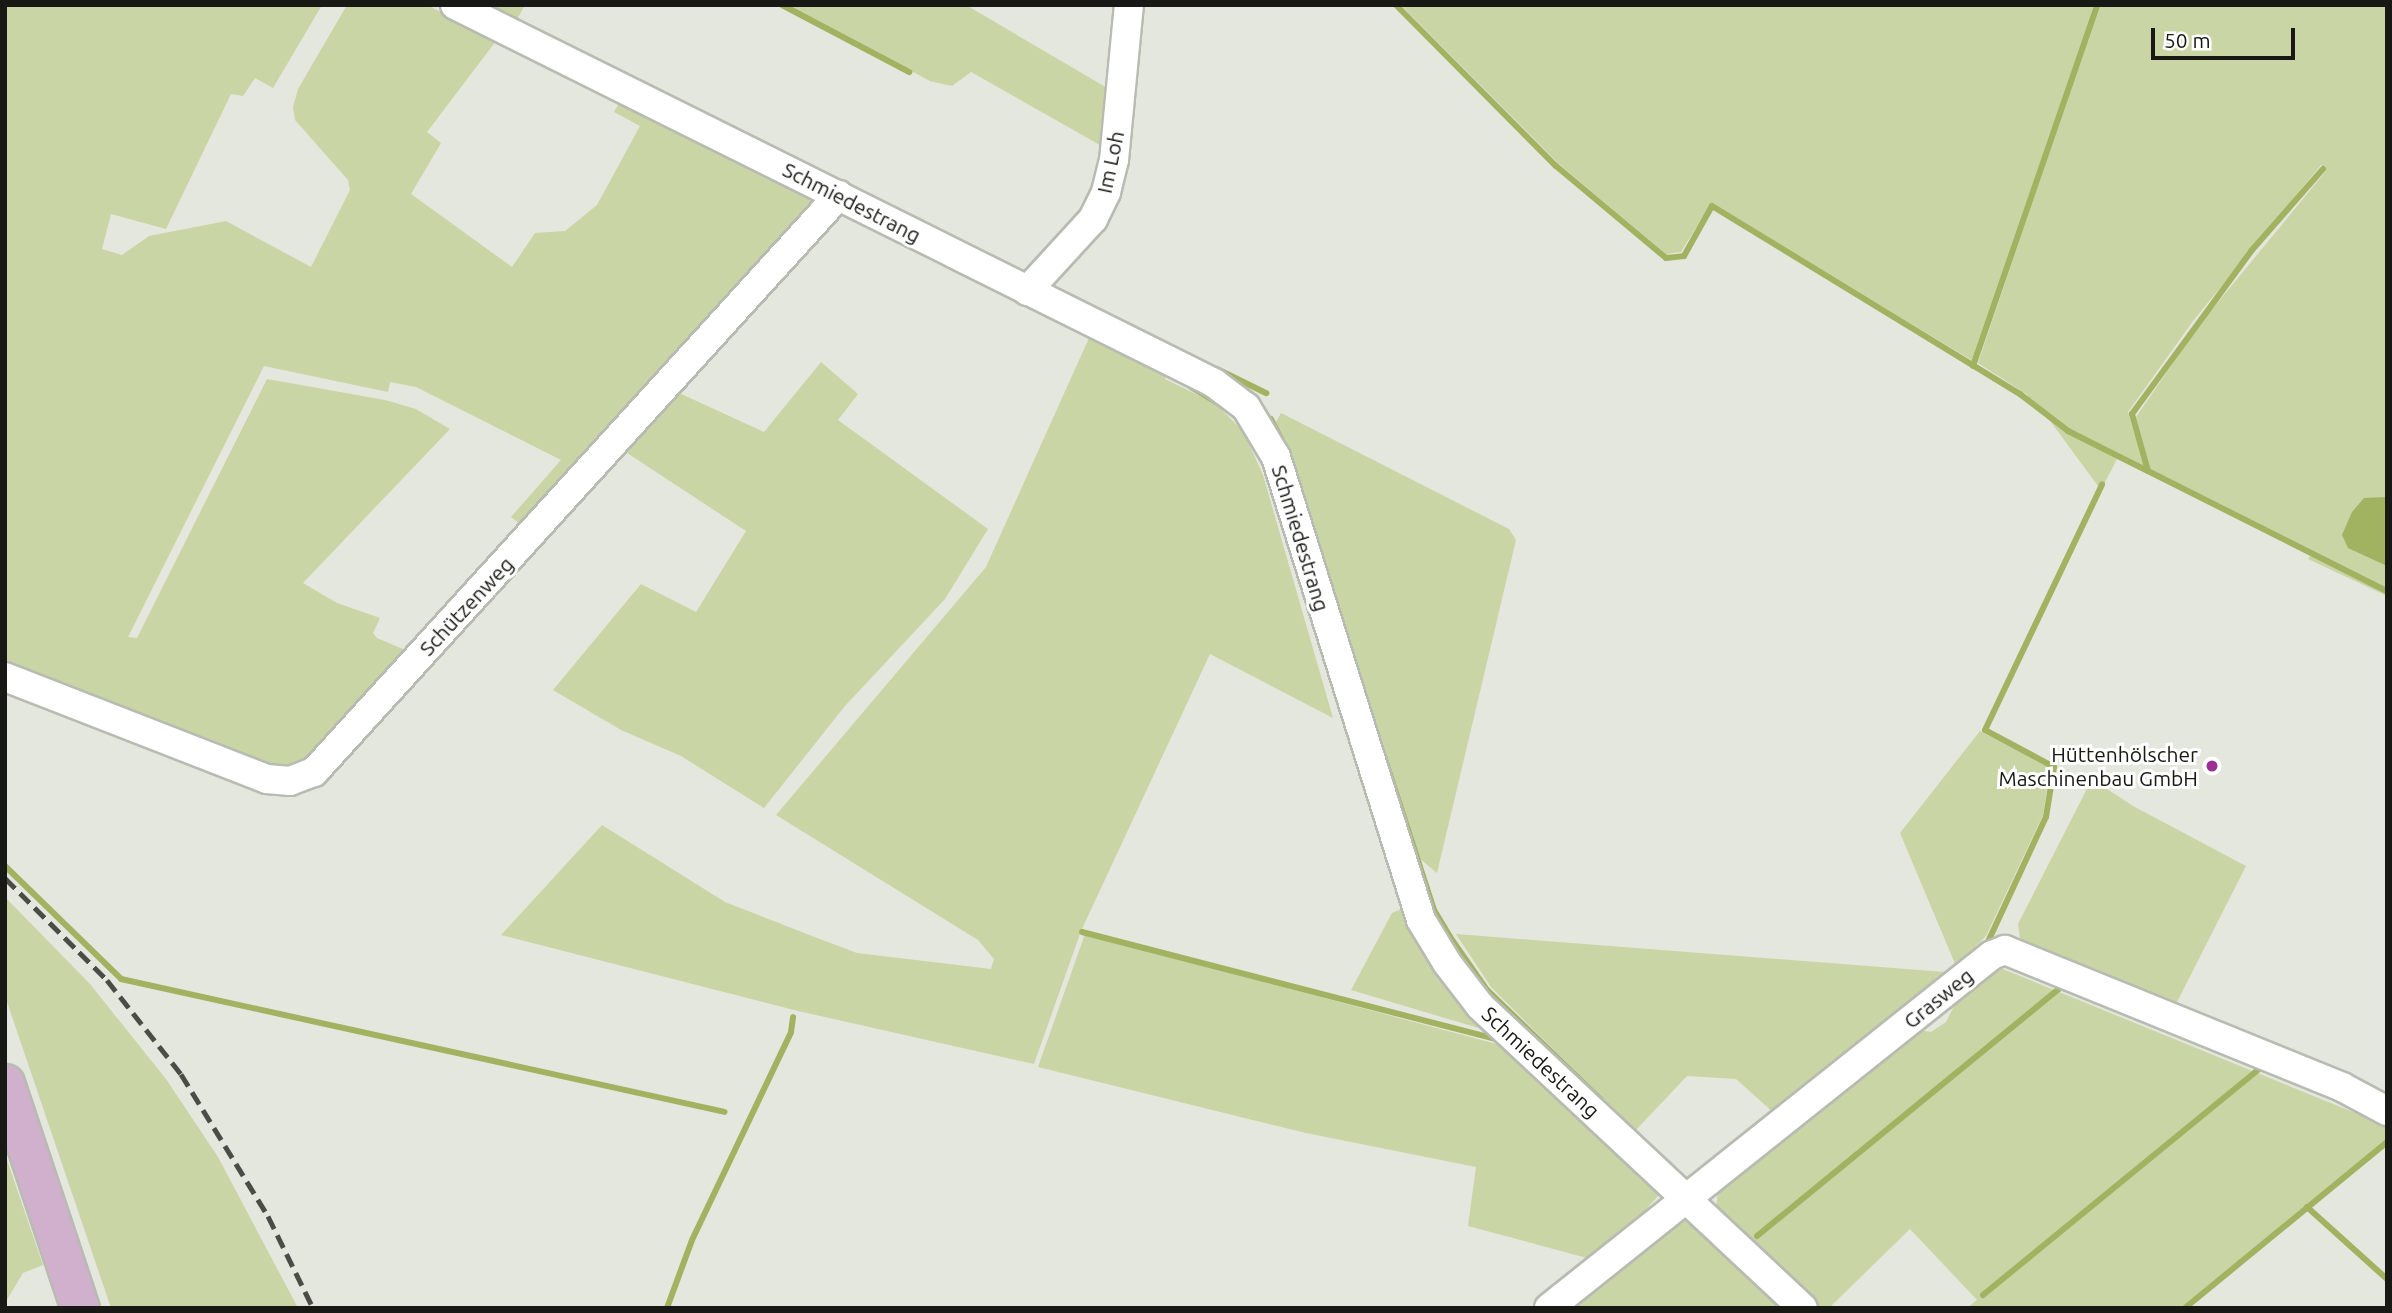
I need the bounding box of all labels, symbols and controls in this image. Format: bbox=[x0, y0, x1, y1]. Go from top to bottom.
scale bar bbox=[2154, 14, 2298, 58]
text: 50 m bbox=[2164, 28, 2211, 52]
street label: Im Loh bbox=[1091, 128, 1129, 196]
street label: Schmiedestrang bbox=[779, 156, 925, 248]
street label: Schmiedestrang bbox=[1267, 462, 1335, 614]
street label: Schützenweg bbox=[414, 551, 518, 661]
place label: Hüttenhölscher Maschinenbau GmbH bbox=[1999, 741, 2198, 791]
marker: Hüttenhölscher Maschinenbau GmbH bbox=[2204, 758, 2220, 774]
street label: Grasweg bbox=[1898, 962, 1978, 1034]
street label: Schmiedestrang bbox=[1477, 1001, 1605, 1123]

